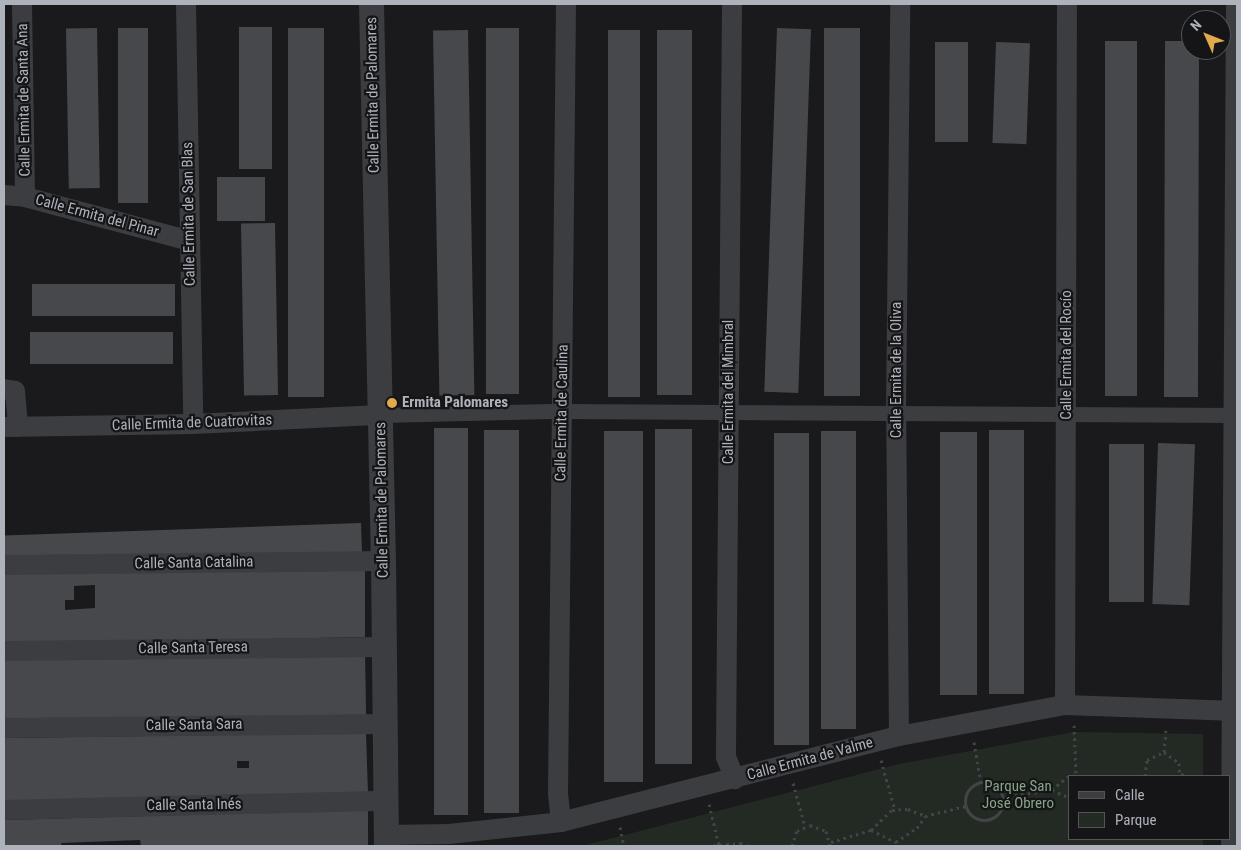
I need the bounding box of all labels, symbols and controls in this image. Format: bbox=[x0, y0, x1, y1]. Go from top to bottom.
north arrow bbox=[1181, 10, 1231, 60]
street label: Calle Ermita de Palomares bbox=[363, 17, 383, 173]
text: N bbox=[1187, 17, 1205, 34]
street label: Calle Ermita de Santa Ana bbox=[14, 23, 34, 177]
street label: Calle Ermita de San Blas bbox=[179, 142, 199, 286]
street label: Calle Ermita del Pinar bbox=[33, 191, 161, 241]
street label: Calle Ermita del Rocío bbox=[1058, 290, 1076, 420]
street label: Calle Ermita de la Oliva bbox=[888, 302, 906, 438]
street label: Calle Ermita del Mimbral bbox=[720, 320, 738, 464]
street label: Calle Ermita de Caulina bbox=[552, 344, 572, 482]
place label: Ermita Palomares bbox=[402, 394, 508, 412]
marker: Ermita Palomares bbox=[386, 397, 398, 409]
street label: Calle Ermita de Cuatrovitas bbox=[112, 411, 272, 435]
street label: Calle Ermita de Palomares bbox=[372, 422, 392, 578]
street label: Calle Santa Catalina bbox=[134, 553, 254, 573]
street label: Calle Santa Teresa bbox=[138, 638, 248, 658]
street label: Calle Santa Sara bbox=[145, 715, 243, 735]
street label: Calle Ermita de Valme bbox=[745, 734, 875, 784]
legend bbox=[1068, 775, 1231, 840]
park label: Parque San José Obrero bbox=[982, 777, 1054, 812]
text: Calle bbox=[1115, 786, 1145, 804]
street label: Calle Santa Inés bbox=[146, 795, 242, 815]
text: Parque bbox=[1115, 811, 1157, 829]

